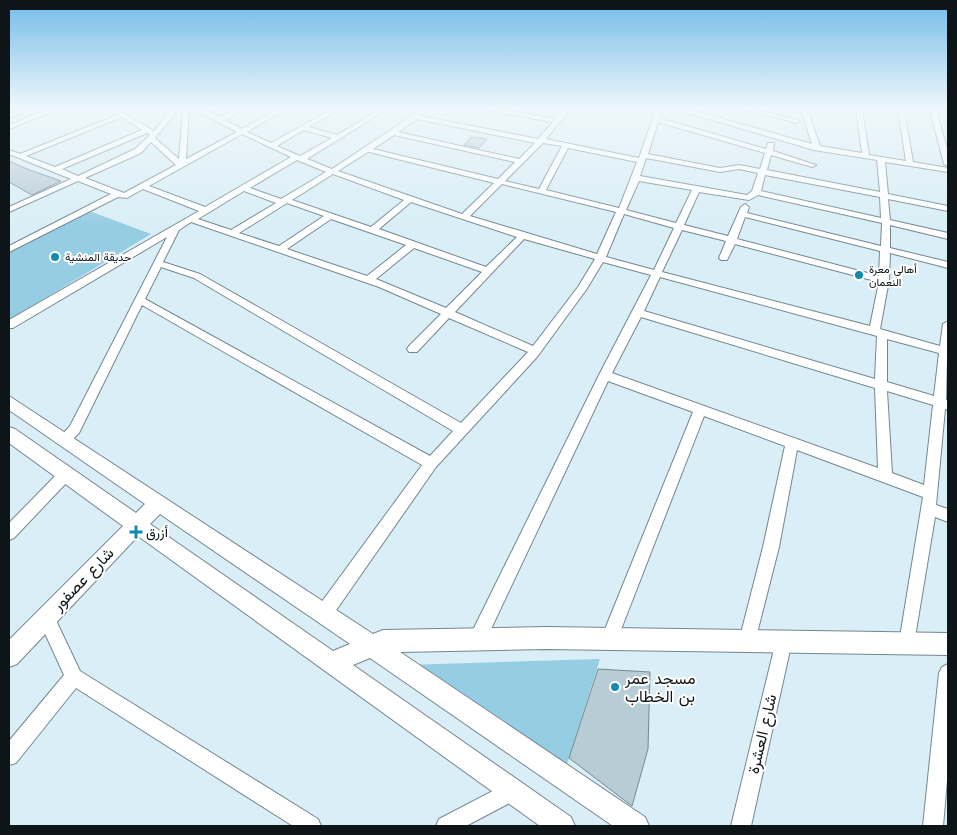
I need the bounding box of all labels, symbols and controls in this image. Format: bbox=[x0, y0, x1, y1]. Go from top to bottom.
marker: حديقة المنشية bbox=[49, 251, 61, 263]
place label: حديقة المنشية bbox=[65, 251, 131, 264]
place label: أهالي معرة النعمان bbox=[869, 263, 917, 289]
marker: أهالي معرة النعمان bbox=[853, 269, 865, 281]
place label: أزرق bbox=[146, 524, 168, 541]
marker: أزرق bbox=[130, 526, 142, 538]
street label: شارع عصفور bbox=[48, 544, 119, 617]
place label: مسجد عمر بن الخطاب bbox=[624, 669, 696, 707]
marker: مسجد عمر بن الخطاب bbox=[609, 681, 621, 693]
street label: شارع العشرة bbox=[744, 692, 782, 776]

